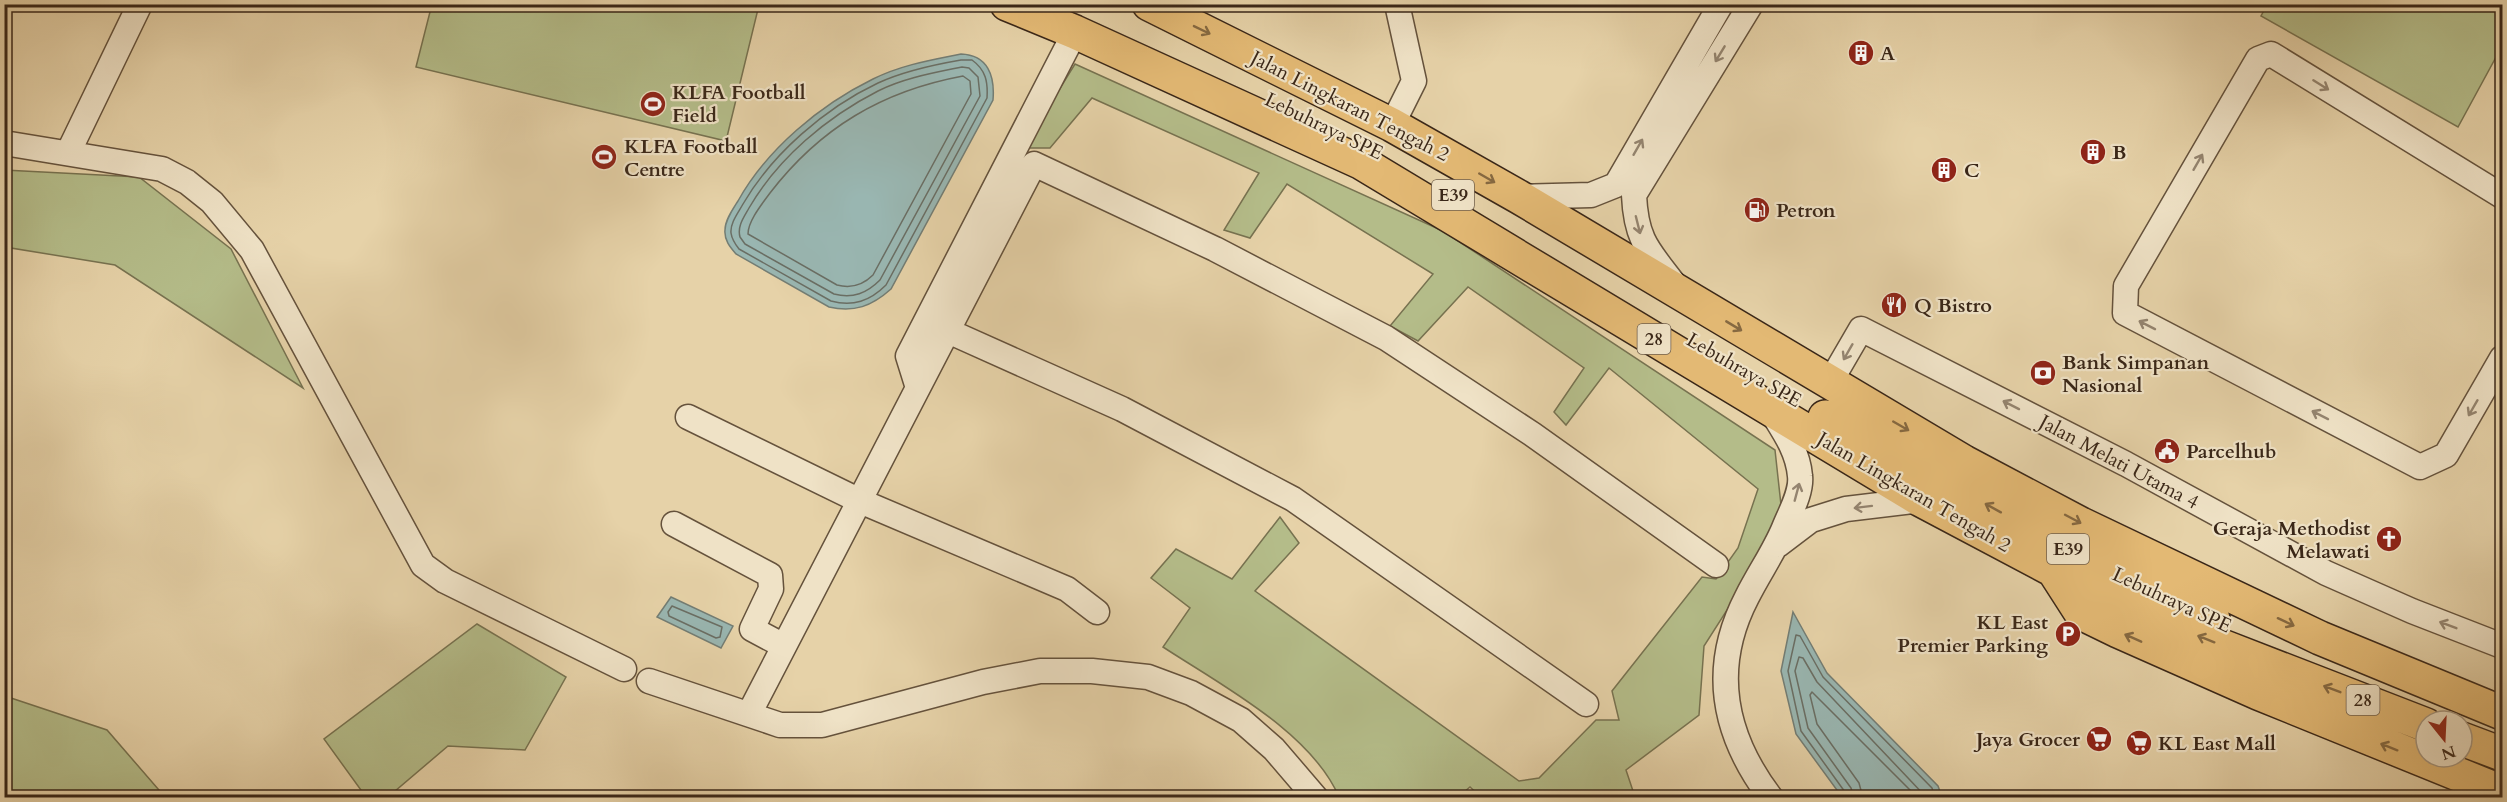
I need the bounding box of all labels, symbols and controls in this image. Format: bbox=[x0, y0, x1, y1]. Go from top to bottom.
one-way arrow bbox=[1193, 25, 1211, 37]
building icon: A bbox=[1846, 38, 1876, 68]
place label: A bbox=[1880, 40, 1895, 67]
street label: Jalan Lingkaran Tengah 2 bbox=[1243, 43, 1454, 168]
one-way arrow bbox=[1714, 45, 1726, 62]
place label: KLFA Football Field bbox=[672, 79, 806, 129]
one-way arrow bbox=[2312, 79, 2329, 91]
street label: Lebuhraya SPE bbox=[1260, 86, 1388, 166]
sports icon: KLFA Football Field bbox=[638, 89, 668, 119]
place label: KLFA Football Centre bbox=[624, 133, 758, 183]
building icon: B bbox=[2078, 137, 2108, 167]
one-way arrow bbox=[1632, 139, 1644, 156]
place label: B bbox=[2112, 139, 2126, 166]
sports icon: KLFA Football Centre bbox=[589, 142, 619, 172]
one-way arrow bbox=[2192, 154, 2204, 171]
building icon: C bbox=[1929, 155, 1959, 185]
place label: C bbox=[1964, 157, 1980, 184]
one-way arrow bbox=[1477, 173, 1495, 184]
road number: E39 bbox=[1432, 180, 1474, 210]
fuel station icon: Petron bbox=[1742, 195, 1772, 225]
place label: Petron bbox=[1776, 197, 1836, 224]
one-way arrow bbox=[1632, 215, 1644, 234]
restaurant icon: Q Bistro bbox=[1879, 290, 1909, 320]
place label: Q Bistro bbox=[1914, 292, 1992, 319]
one-way arrow bbox=[2138, 318, 2156, 330]
one-way arrow bbox=[1725, 321, 1742, 333]
road number: 28 bbox=[1638, 324, 1670, 354]
street label: Lebuhraya SPE bbox=[1682, 326, 1806, 414]
one-way arrow bbox=[1842, 343, 1854, 360]
place label: Bank Simpanan Nasional bbox=[2062, 349, 2210, 399]
bank icon: Bank Simpanan Nasional bbox=[2028, 358, 2058, 388]
one-way arrow bbox=[2003, 399, 2021, 411]
one-way arrow bbox=[2467, 399, 2479, 416]
street label: Jalan Melati Utama 4 bbox=[2032, 407, 2204, 516]
one-way arrow bbox=[2311, 408, 2329, 420]
one-way arrow bbox=[1892, 421, 1910, 432]
street label: Jalan Lingkaran Tengah 2 bbox=[1809, 424, 2016, 559]
public building icon: Parcelhub bbox=[2152, 436, 2182, 466]
place label: Parcelhub bbox=[2186, 438, 2276, 465]
one-way arrow bbox=[1792, 483, 1803, 502]
one-way arrow bbox=[1854, 501, 1874, 512]
one-way arrow bbox=[1985, 502, 2003, 513]
one-way arrow bbox=[2063, 514, 2081, 526]
place label: Geraja Methodist Melawati bbox=[2213, 515, 2370, 565]
church icon: Geraja Methodist Melawati bbox=[2374, 524, 2404, 554]
road number: E39 bbox=[2047, 534, 2089, 564]
street label: Lebuhraya SPE bbox=[2108, 561, 2236, 639]
place label: KL East Premier Parking bbox=[1897, 609, 2048, 659]
one-way arrow bbox=[2277, 617, 2295, 629]
parking icon: KL East Premier Parking bbox=[2053, 619, 2083, 649]
one-way arrow bbox=[2439, 619, 2458, 630]
one-way arrow bbox=[2124, 631, 2142, 642]
one-way arrow bbox=[2197, 633, 2216, 644]
one-way arrow bbox=[2323, 682, 2342, 693]
road number: 28 bbox=[2346, 685, 2380, 715]
north arrow bbox=[2414, 709, 2474, 769]
supermarket icon: Jaya Grocer bbox=[2084, 724, 2114, 754]
place label: Jaya Grocer bbox=[1973, 726, 2081, 753]
supermarket icon: KL East Mall bbox=[2124, 728, 2154, 758]
place label: KL East Mall bbox=[2158, 730, 2276, 757]
text: N bbox=[2438, 740, 2458, 765]
one-way arrow bbox=[2381, 741, 2399, 752]

